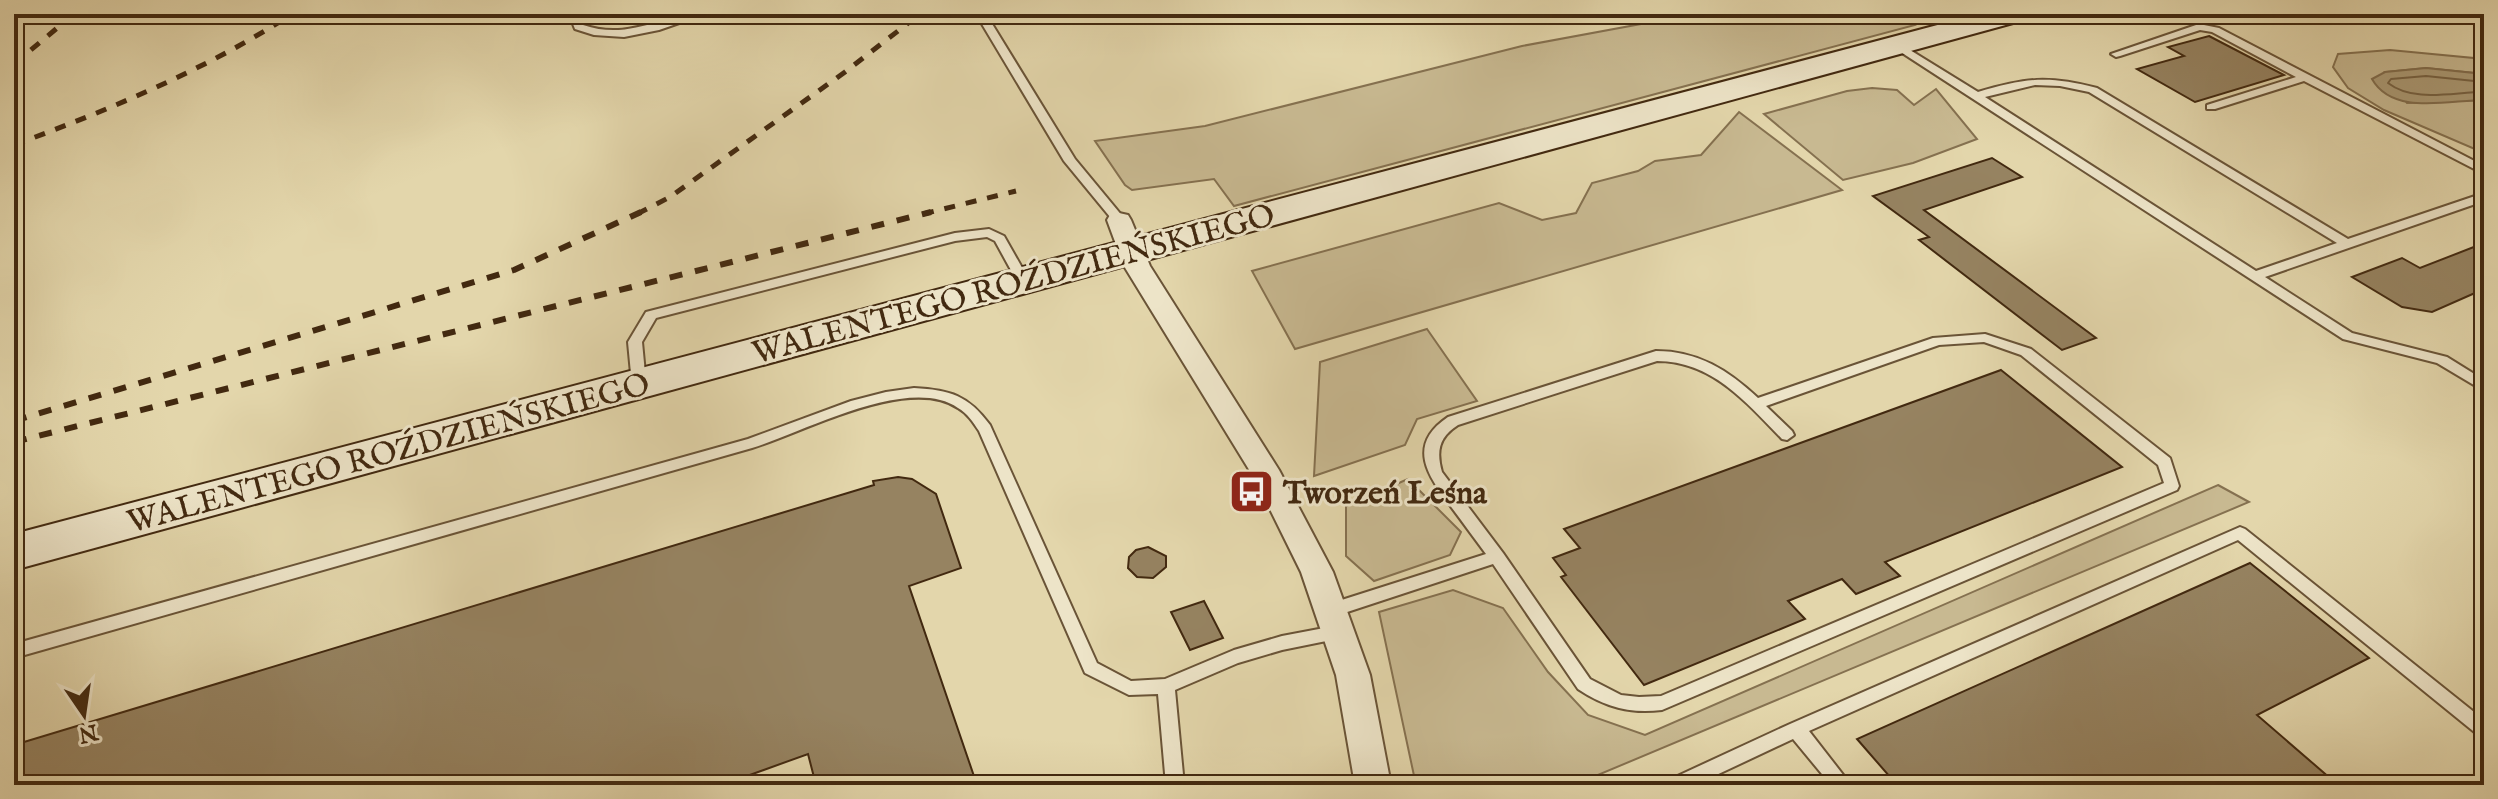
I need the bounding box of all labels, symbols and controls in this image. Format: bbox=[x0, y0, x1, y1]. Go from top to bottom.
street label: WALENTEGO ROŹDZIEŃSKIEGO bbox=[748, 195, 1279, 375]
street label: WALENTEGO ROŹDZIEŃSKIEGO bbox=[123, 364, 654, 544]
bus stop icon: Tworzeń Leśna bbox=[1228, 468, 1276, 516]
place label: Tworzeń Leśna bbox=[1282, 474, 1488, 515]
north arrow bbox=[44, 675, 124, 755]
text: N bbox=[76, 717, 101, 748]

